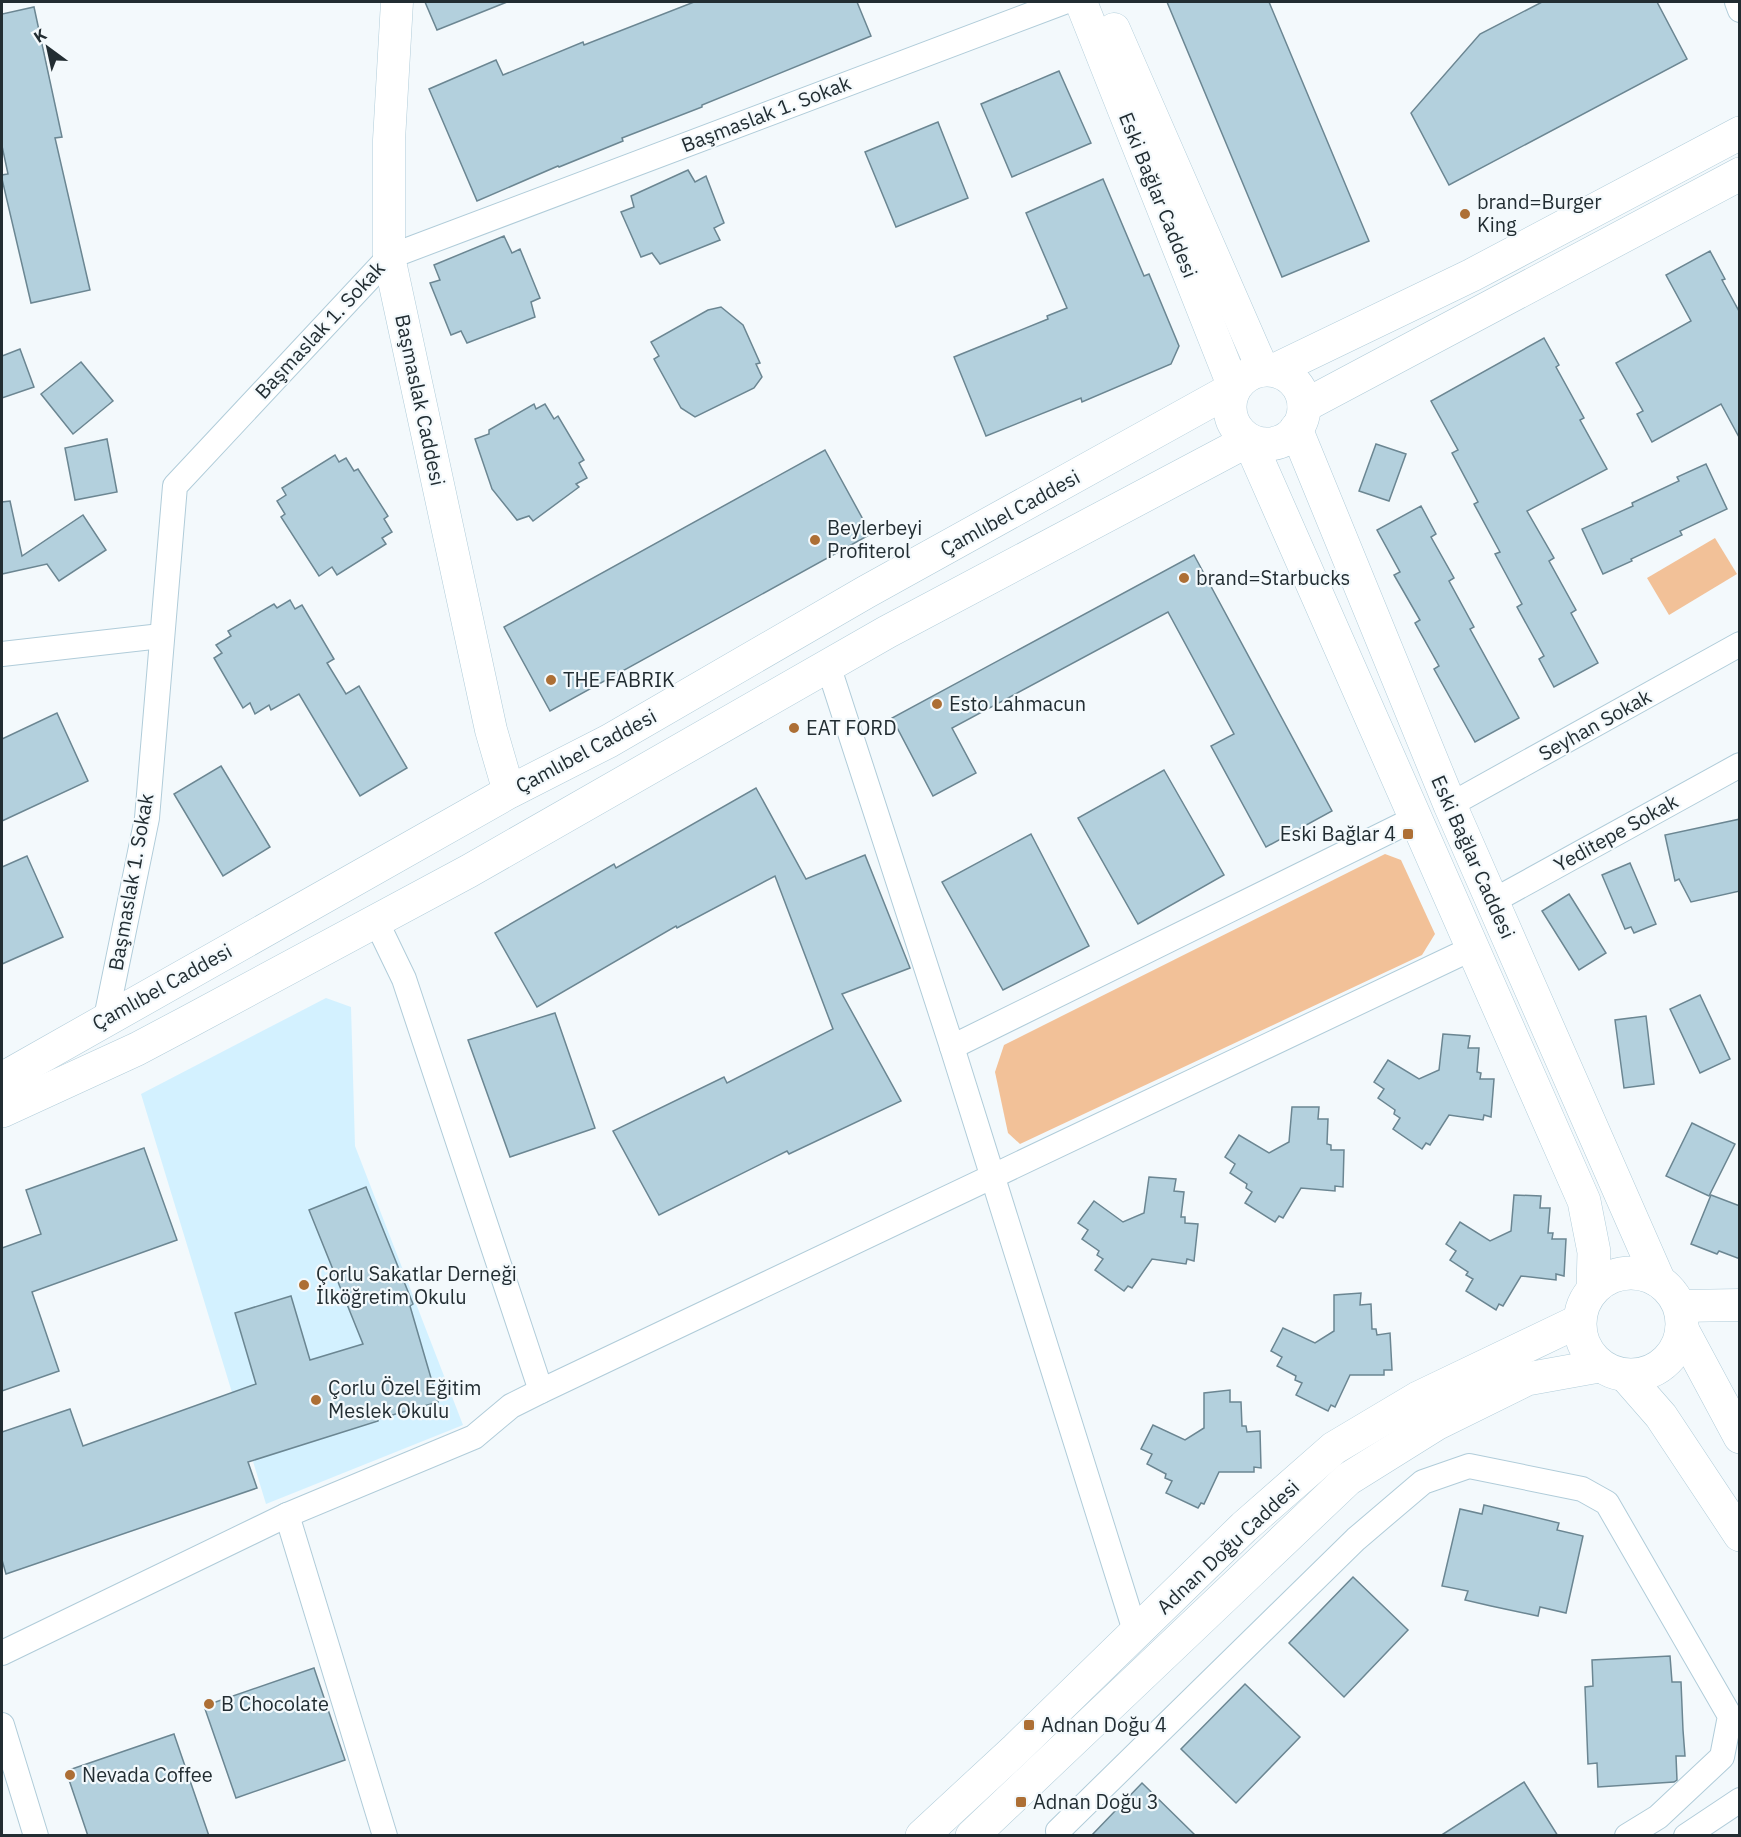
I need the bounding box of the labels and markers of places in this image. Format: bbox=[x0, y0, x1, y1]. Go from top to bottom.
place label: brand=Burger King bbox=[1477, 188, 1602, 238]
marker: brand=Burger King bbox=[1458, 207, 1472, 221]
place label: Beylerbeyi Profiterol bbox=[827, 514, 922, 564]
marker: Beylerbeyi Profiterol bbox=[808, 533, 822, 547]
place label: brand=Starbucks bbox=[1196, 564, 1350, 591]
marker: brand=Starbucks bbox=[1177, 571, 1191, 585]
place label: THE FABRIK bbox=[563, 666, 675, 693]
marker: THE FABRIK bbox=[544, 673, 558, 687]
place label: Esto Lahmacun bbox=[949, 690, 1086, 717]
marker: Esto Lahmacun bbox=[930, 697, 944, 711]
place label: EAT FORD bbox=[806, 714, 897, 741]
marker: EAT FORD bbox=[787, 721, 801, 735]
place label: Eski Bağlar 4 bbox=[1280, 820, 1396, 847]
marker: Eski Bağlar 4 bbox=[1401, 827, 1415, 841]
place label: Çorlu Sakatlar Derneği İlköğretim Okulu bbox=[316, 1260, 517, 1310]
marker: Çorlu Sakatlar Derneği İlköğretim Okulu bbox=[297, 1278, 311, 1292]
place label: Çorlu Özel Eğitim Meslek Okulu bbox=[328, 1374, 482, 1424]
marker: Çorlu Özel Eğitim Meslek Okulu bbox=[309, 1393, 323, 1407]
place label: B Chocolate bbox=[221, 1690, 329, 1717]
marker: B Chocolate bbox=[202, 1697, 216, 1711]
place label: Adnan Doğu 4 bbox=[1041, 1711, 1167, 1738]
marker: Adnan Doğu 4 bbox=[1022, 1718, 1036, 1732]
place label: Nevada Coffee bbox=[82, 1761, 213, 1788]
marker: Nevada Coffee bbox=[63, 1768, 77, 1782]
place label: Adnan Doğu 3 bbox=[1033, 1788, 1159, 1815]
marker: Adnan Doğu 3 bbox=[1014, 1795, 1028, 1809]

